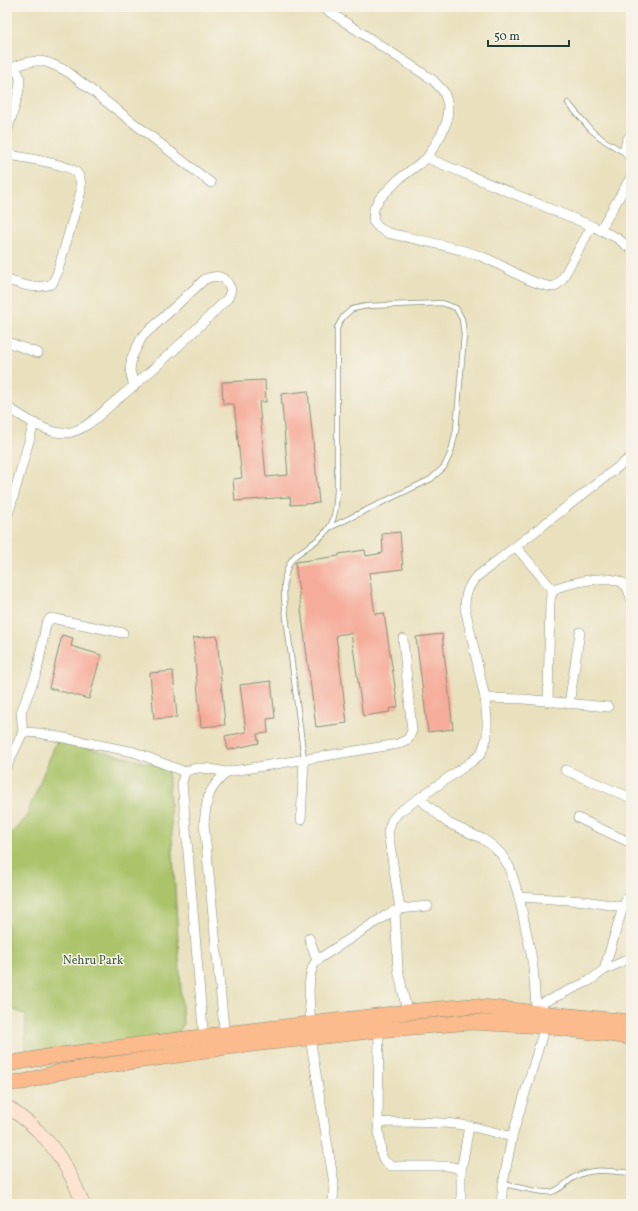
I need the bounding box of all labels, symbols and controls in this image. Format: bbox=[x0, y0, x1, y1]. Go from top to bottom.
scale bar bbox=[488, 22, 569, 48]
text: 50 m bbox=[494, 29, 520, 45]
park label: Nehru Park bbox=[63, 953, 124, 969]

